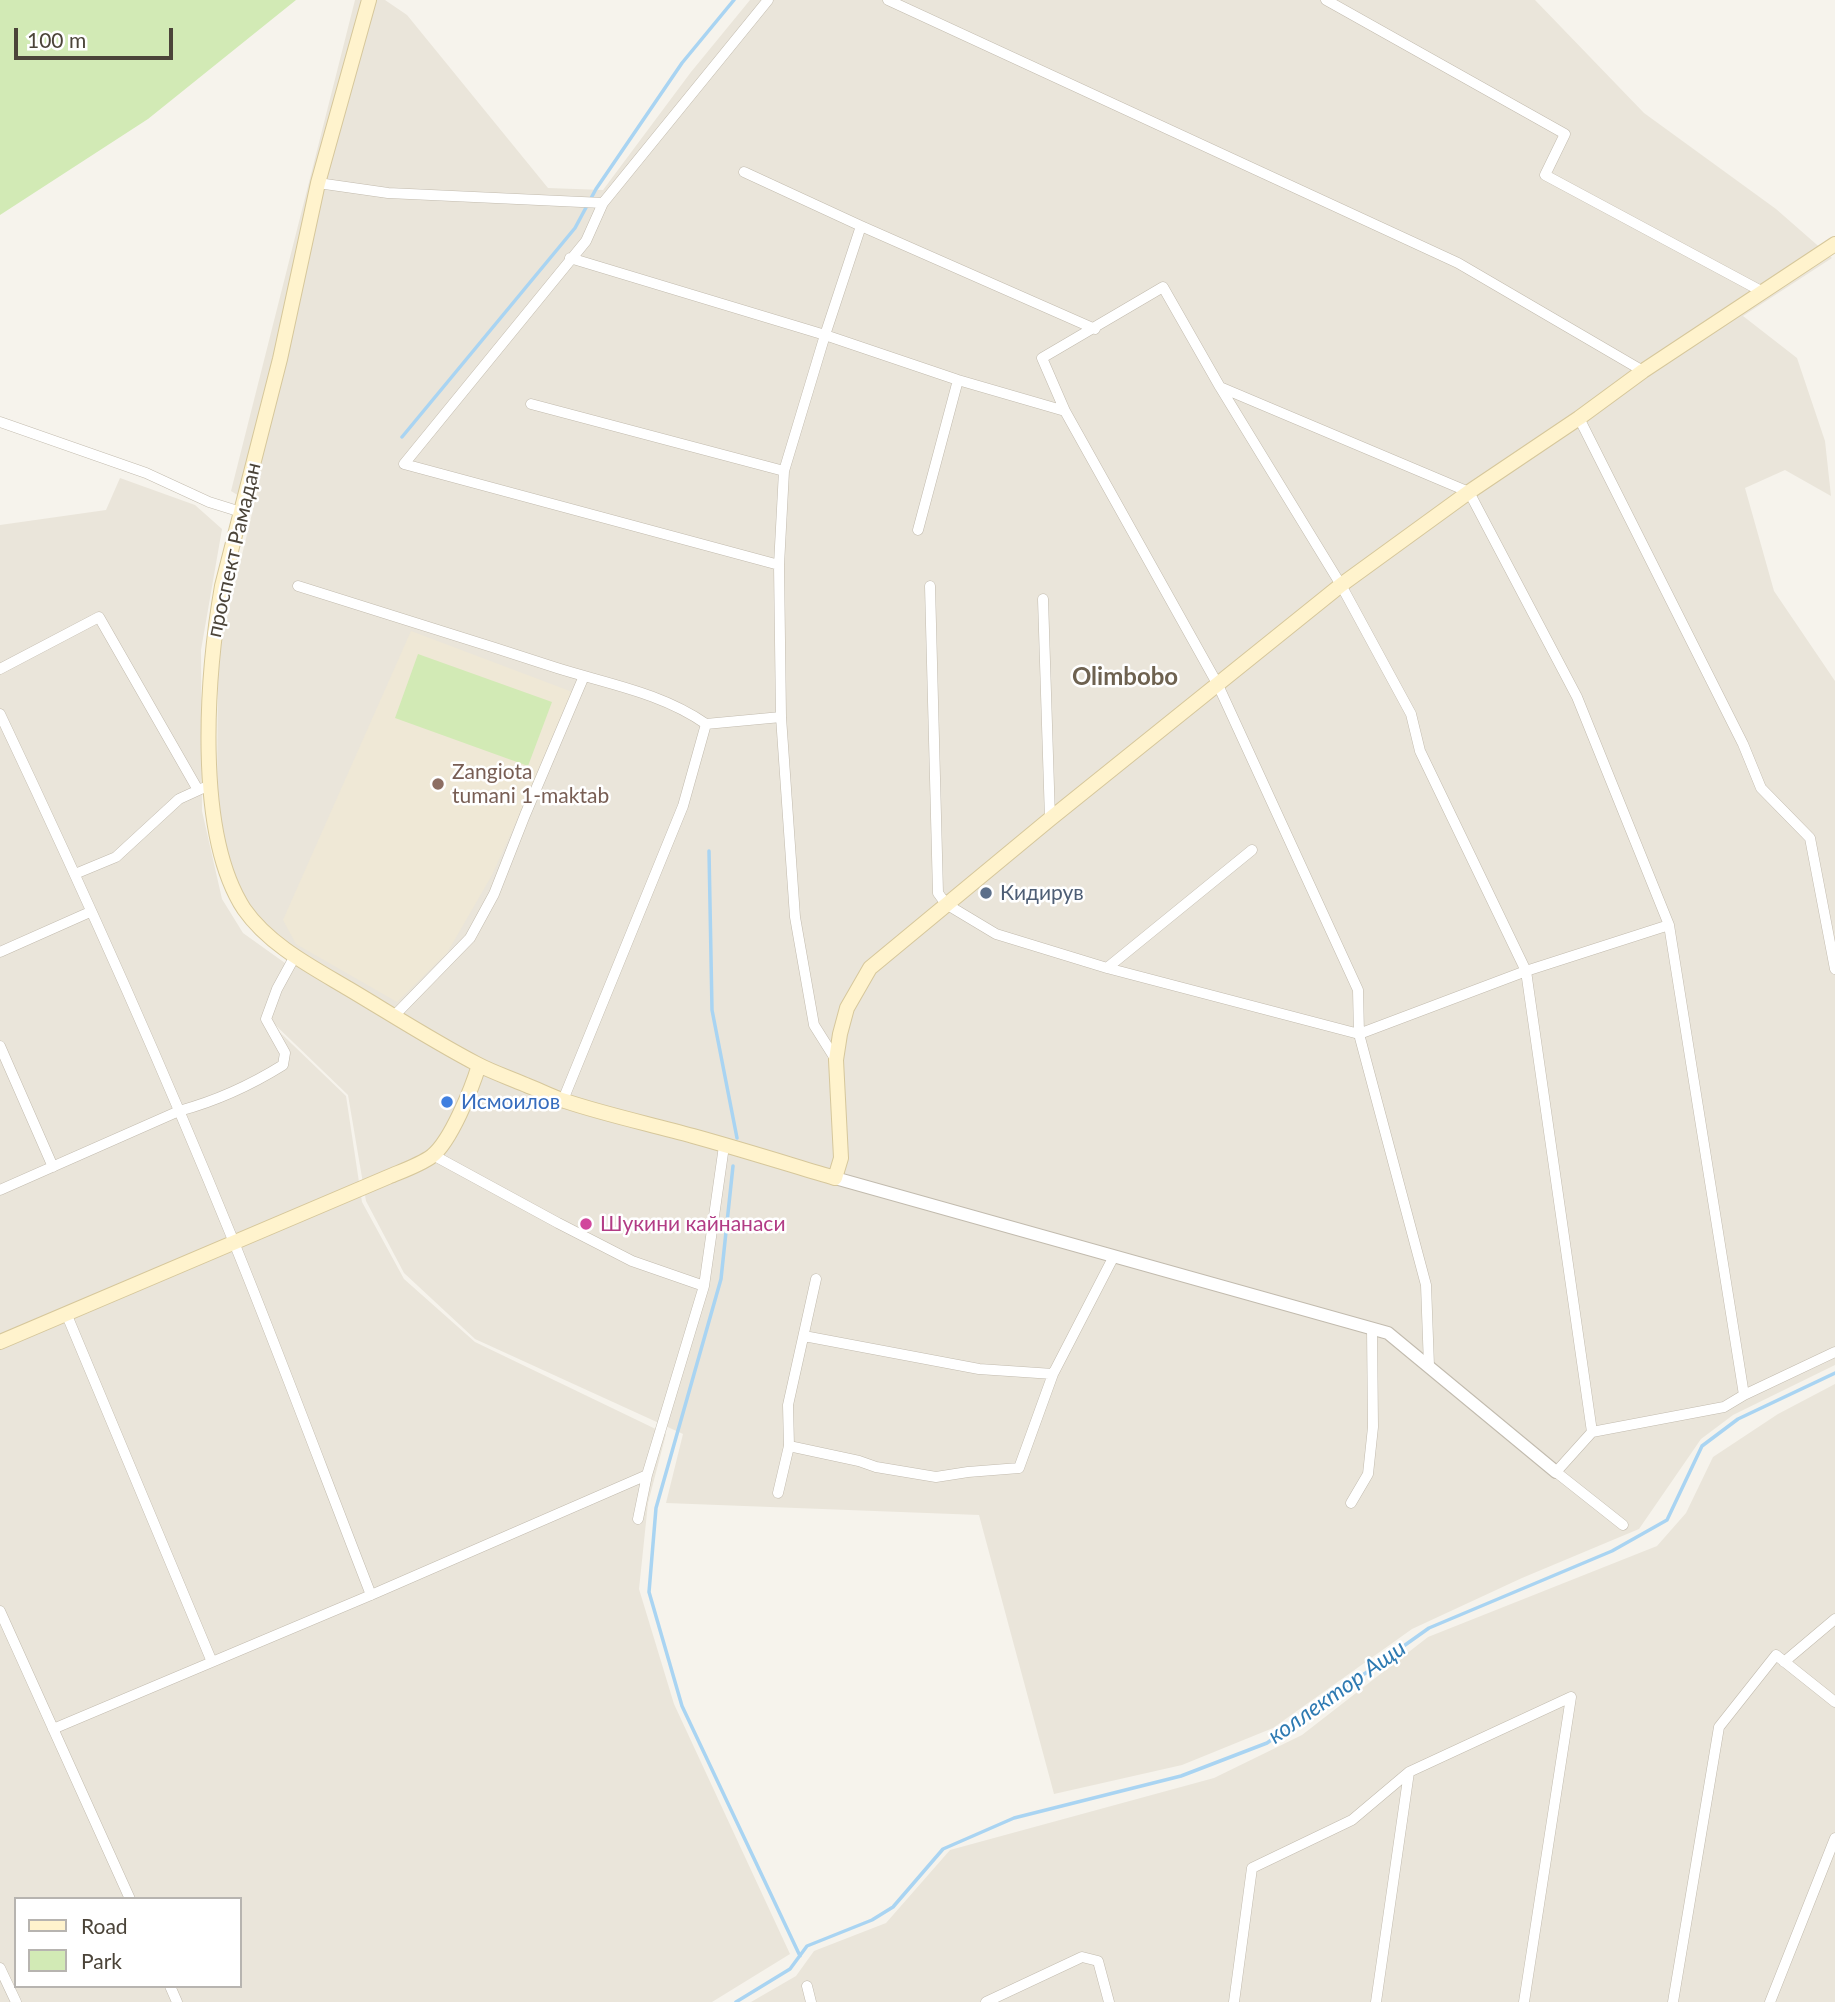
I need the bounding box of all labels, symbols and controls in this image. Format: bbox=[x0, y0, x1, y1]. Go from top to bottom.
scale bar bbox=[18, 14, 177, 58]
text: 100 m bbox=[27, 27, 86, 52]
street label: проспект Рамадан bbox=[202, 460, 266, 640]
district label: Olimbobo bbox=[1072, 663, 1178, 691]
place label: Zangiota tumani 1-maktab bbox=[452, 759, 609, 809]
marker: Zangiota tumani 1-maktab bbox=[430, 776, 446, 792]
place label: Кидирув bbox=[1000, 880, 1084, 906]
marker: Кидирув bbox=[978, 885, 994, 901]
place label: Исмоилов bbox=[461, 1089, 560, 1115]
marker: Исмоилов bbox=[439, 1094, 455, 1110]
place label: Шукини кайнанаси bbox=[600, 1211, 785, 1237]
marker: Шукини кайнанаси bbox=[578, 1216, 594, 1232]
water label: коллектор Ащи bbox=[1263, 1634, 1411, 1750]
legend bbox=[14, 1897, 242, 1988]
text: Road bbox=[81, 1913, 128, 1938]
text: Park bbox=[81, 1948, 122, 1973]

